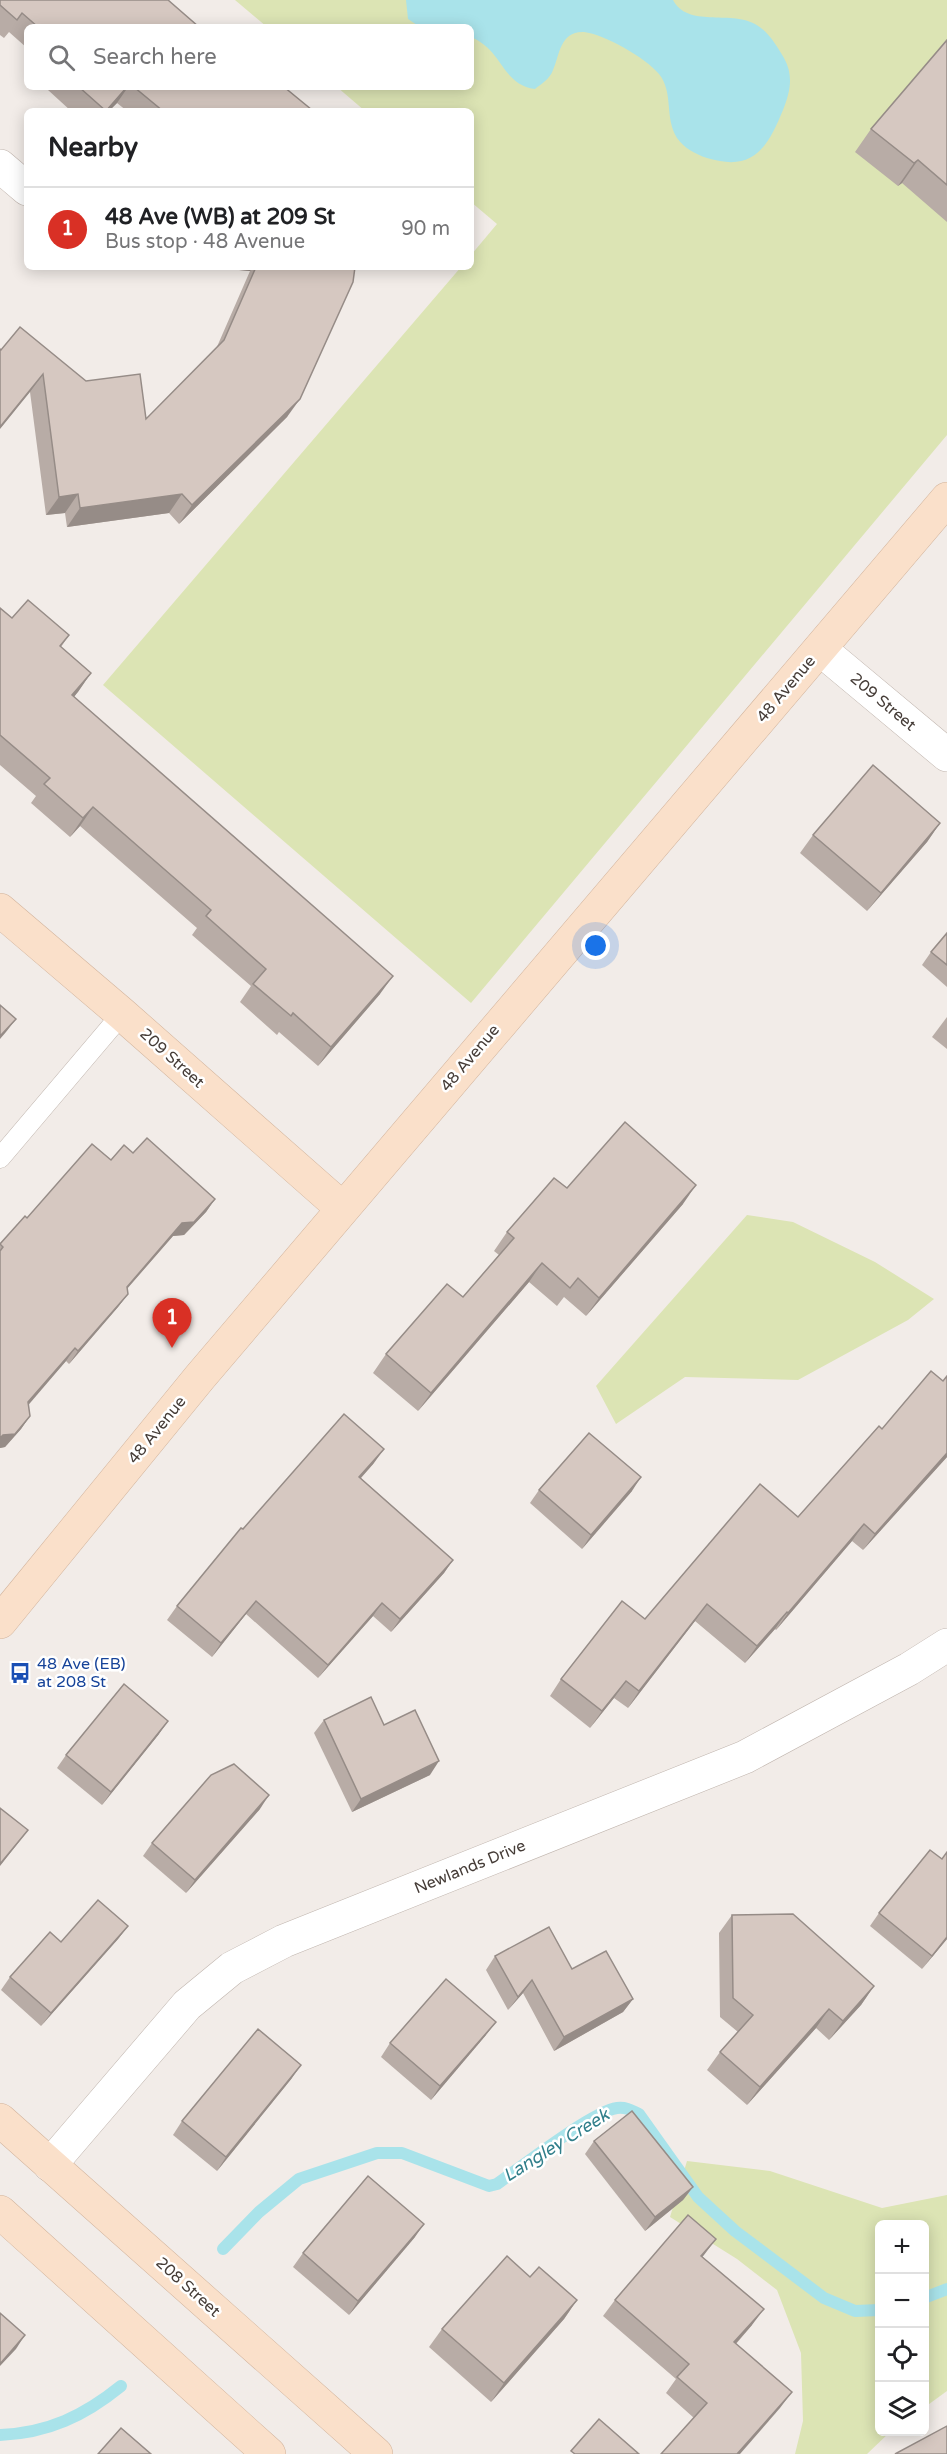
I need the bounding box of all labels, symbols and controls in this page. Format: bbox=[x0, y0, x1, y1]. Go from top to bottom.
search box bbox=[24, 24, 474, 90]
icon: search bbox=[45, 41, 78, 74]
text: Search here bbox=[93, 44, 217, 70]
text: Nearby bbox=[48, 132, 138, 163]
text: 48 Ave (WB) at 209 St bbox=[105, 204, 335, 230]
text: 1 bbox=[61, 217, 74, 241]
text: 90 m bbox=[401, 217, 450, 241]
text: Bus stop · 48 Avenue bbox=[105, 230, 305, 254]
street label: 48 Avenue bbox=[752, 651, 820, 727]
street label: 209 Street bbox=[846, 669, 920, 735]
your location bbox=[581, 931, 610, 960]
street label: 48 Avenue bbox=[436, 1020, 504, 1096]
street label: 209 Street bbox=[136, 1024, 208, 1092]
pin: 1 bbox=[152, 1298, 192, 1348]
street label: 48 Avenue bbox=[124, 1392, 190, 1468]
place label: 48 Ave (EB) at 208 St bbox=[37, 1654, 126, 1692]
bus stop icon: 48 Ave (EB) at 208 St bbox=[8, 1661, 32, 1685]
street label: Newlands Drive bbox=[411, 1836, 529, 1898]
water label: Langley Creek bbox=[499, 2103, 614, 2186]
map controls bbox=[875, 2220, 929, 2436]
button: + bbox=[875, 2220, 929, 2274]
street label: 208 Street bbox=[152, 2253, 224, 2321]
button: − bbox=[875, 2274, 929, 2328]
button: locate bbox=[875, 2328, 929, 2382]
button: layers bbox=[875, 2382, 929, 2436]

